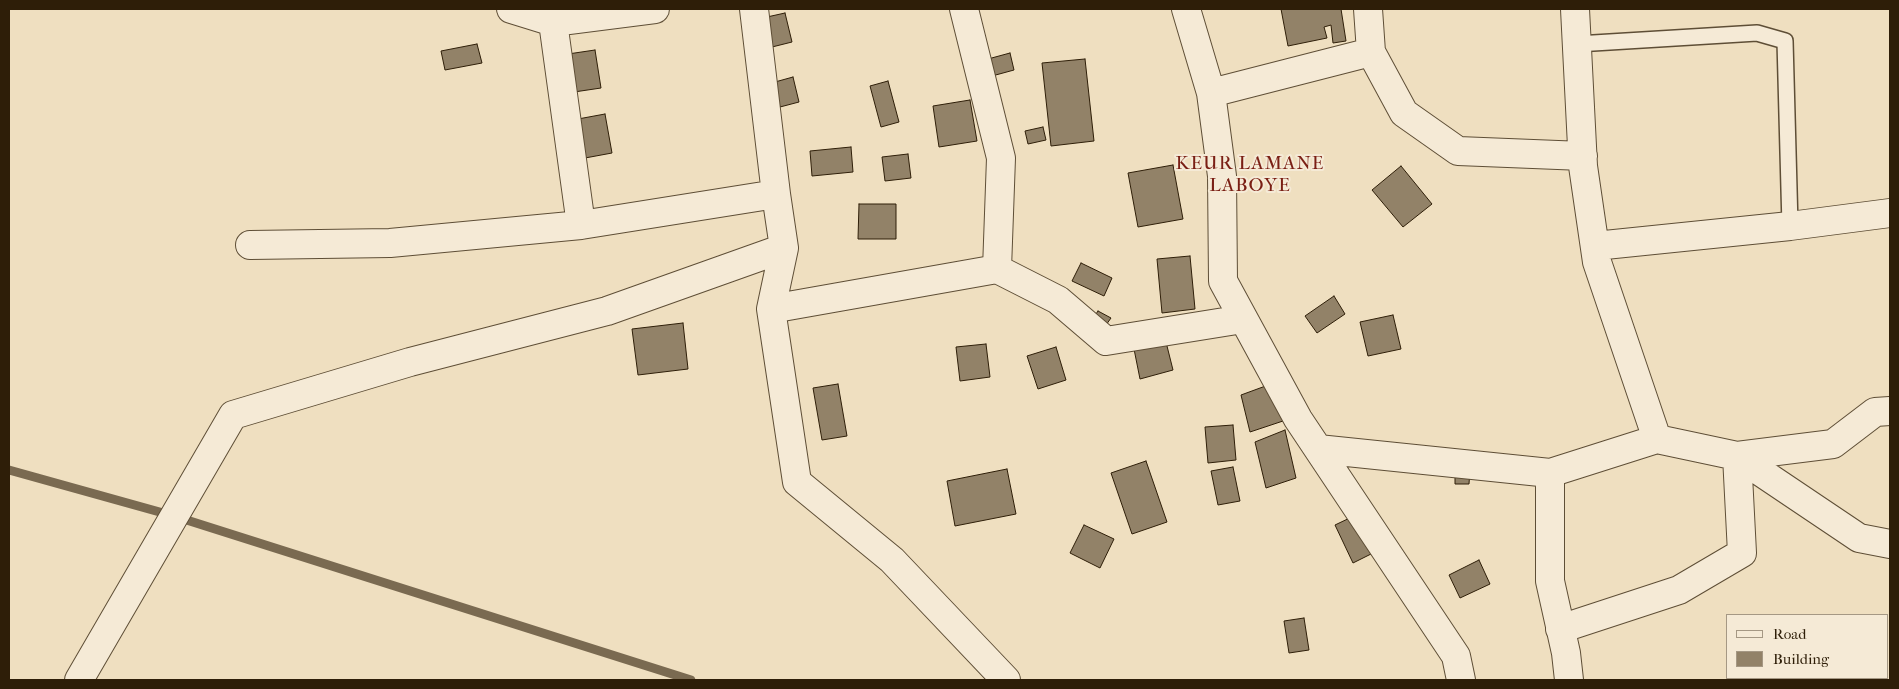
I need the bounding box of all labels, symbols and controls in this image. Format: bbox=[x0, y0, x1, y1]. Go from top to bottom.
district label: KEUR LAMANE LABOYE bbox=[1174, 153, 1326, 197]
legend bbox=[1726, 614, 1889, 679]
text: Road bbox=[1773, 625, 1806, 643]
text: Building bbox=[1773, 650, 1829, 668]

